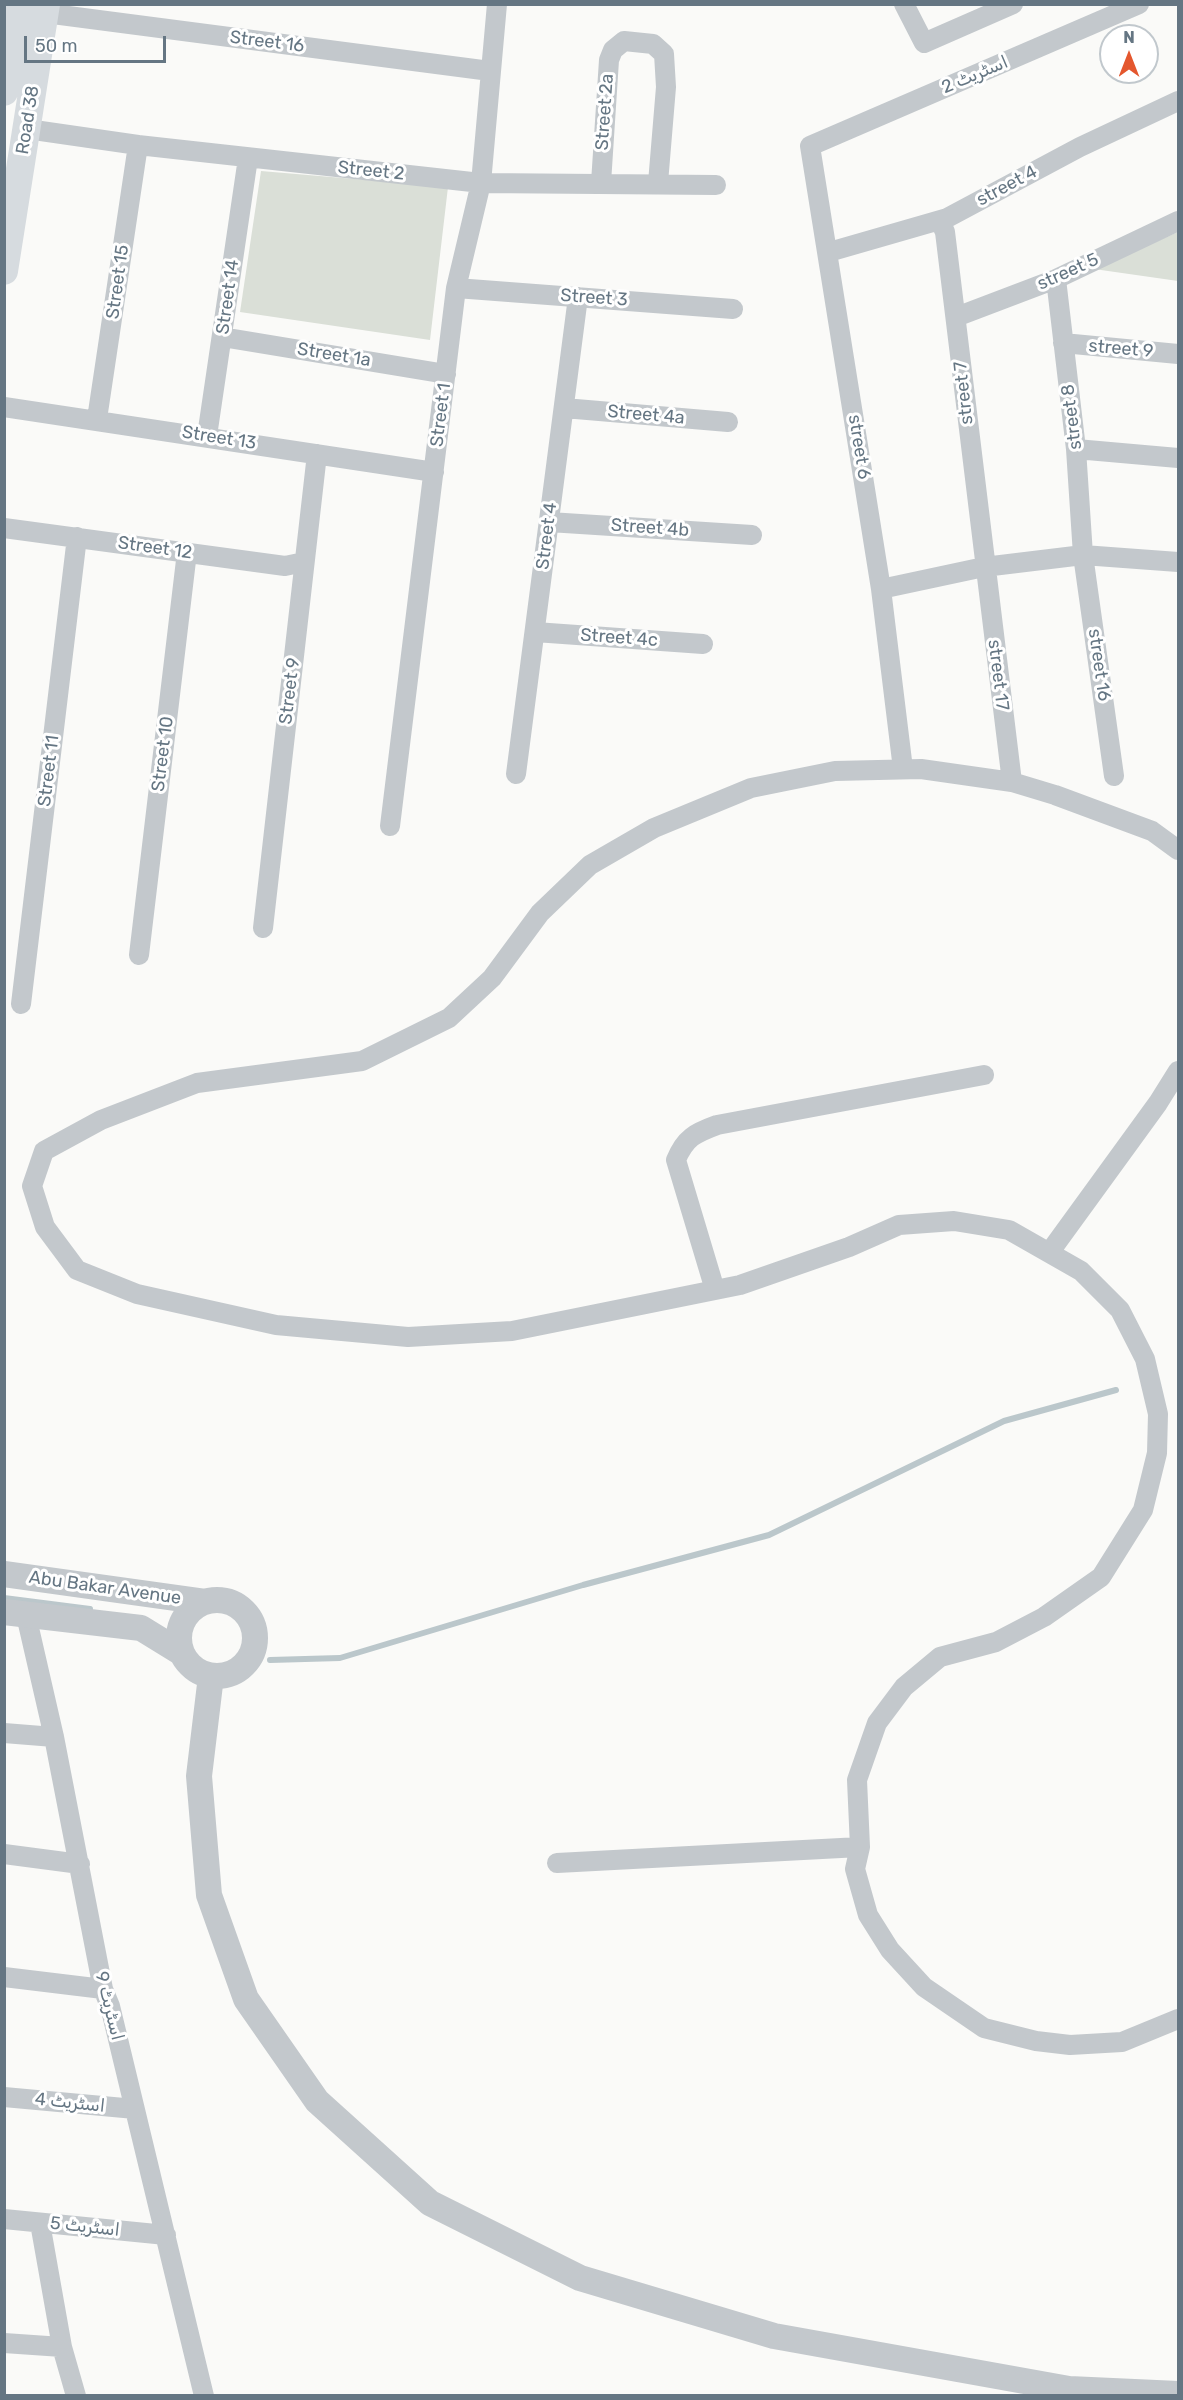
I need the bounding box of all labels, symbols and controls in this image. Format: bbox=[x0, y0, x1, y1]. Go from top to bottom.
scale bar bbox=[27, 24, 170, 62]
north arrow bbox=[1099, 24, 1159, 84]
street label: Street 16 bbox=[228, 27, 306, 57]
text: N bbox=[1123, 28, 1135, 47]
text: 50 m bbox=[35, 35, 78, 57]
street label: اسٹریٹ 2 bbox=[939, 51, 1011, 99]
street label: Street 2a bbox=[592, 73, 618, 151]
street label: Road 38 bbox=[12, 84, 44, 156]
street label: Street 2 bbox=[337, 157, 405, 185]
street label: street 4 bbox=[973, 161, 1041, 211]
street label: Street 15 bbox=[102, 243, 134, 321]
street label: street 5 bbox=[1034, 249, 1102, 295]
street label: Street 14 bbox=[212, 258, 244, 336]
street label: Street 3 bbox=[560, 285, 628, 311]
street label: street 9 bbox=[1088, 335, 1154, 363]
street label: Street 1a bbox=[296, 339, 372, 371]
street label: street 7 bbox=[950, 360, 978, 426]
street label: Street 1 bbox=[426, 382, 456, 448]
street label: street 8 bbox=[1057, 383, 1087, 451]
street label: Street 4a bbox=[606, 401, 686, 429]
street label: street 6 bbox=[843, 413, 875, 481]
street label: Street 13 bbox=[180, 421, 258, 455]
street label: Street 4 bbox=[532, 501, 562, 571]
street label: Street 4b bbox=[610, 514, 690, 542]
street label: Street 12 bbox=[117, 532, 193, 564]
street label: Street 4c bbox=[580, 625, 658, 651]
street label: street 16 bbox=[1083, 627, 1115, 703]
street label: street 17 bbox=[983, 638, 1013, 712]
street label: Street 9 bbox=[275, 656, 305, 726]
street label: Street 10 bbox=[148, 715, 178, 793]
street label: Street 11 bbox=[34, 734, 64, 808]
street label: Abu Bakar Avenue bbox=[28, 1567, 182, 1609]
street label: اسٹریٹ 9 bbox=[90, 1969, 128, 2043]
street label: اسٹریٹ 4 bbox=[34, 2089, 106, 2117]
street label: اسٹریٹ 5 bbox=[49, 2213, 121, 2241]

